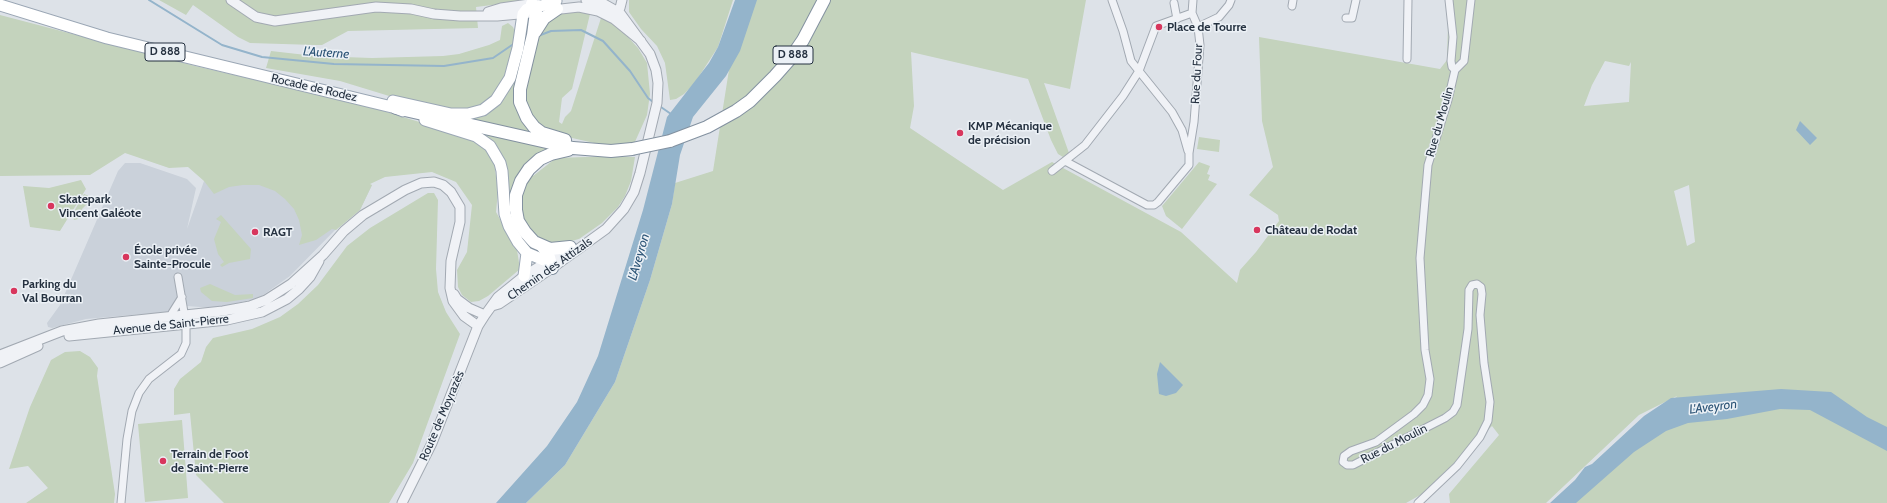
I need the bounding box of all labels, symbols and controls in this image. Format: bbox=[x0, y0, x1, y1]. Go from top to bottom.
place label: Place de Tourre bbox=[1167, 20, 1246, 34]
marker: Place de Tourre bbox=[1154, 22, 1164, 32]
road number: D 888 bbox=[145, 43, 185, 61]
water label: L'Auterne bbox=[302, 44, 350, 62]
street label: Rue du Four bbox=[1188, 44, 1206, 104]
road number: D 888 bbox=[773, 46, 813, 64]
street label: Rocade de Rodez bbox=[270, 71, 358, 105]
street label: Rue du Moulin bbox=[1423, 85, 1457, 159]
place label: KMP Mécanique de précision bbox=[968, 119, 1052, 147]
marker: KMP Mécanique de précision bbox=[955, 128, 965, 138]
place label: Skatepark Vincent Galéote bbox=[59, 192, 141, 220]
marker: Skatepark Vincent Galéote bbox=[46, 201, 56, 211]
place label: Château de Rodat bbox=[1265, 223, 1357, 237]
place label: RAGT bbox=[263, 225, 292, 239]
marker: Château de Rodat bbox=[1252, 225, 1262, 235]
marker: RAGT bbox=[250, 227, 260, 237]
water label: L'Aveyron bbox=[625, 232, 653, 282]
street label: Chemin des Attizals bbox=[505, 234, 595, 304]
place label: École privée Sainte-Procule bbox=[134, 243, 211, 271]
marker: École privée Sainte-Procule bbox=[121, 252, 131, 262]
place label: Parking du Val Bourran bbox=[22, 277, 82, 305]
marker: Parking du Val Bourran bbox=[9, 286, 19, 296]
street label: Avenue de Saint-Pierre bbox=[112, 312, 230, 338]
street label: Route de Moyrazès bbox=[417, 369, 467, 463]
water label: L'Aveyron bbox=[1688, 396, 1738, 418]
street label: Rue du Moulin bbox=[1358, 421, 1430, 467]
place label: Terrain de Foot de Saint-Pierre bbox=[171, 447, 248, 475]
marker: Terrain de Foot de Saint-Pierre bbox=[158, 456, 168, 466]

